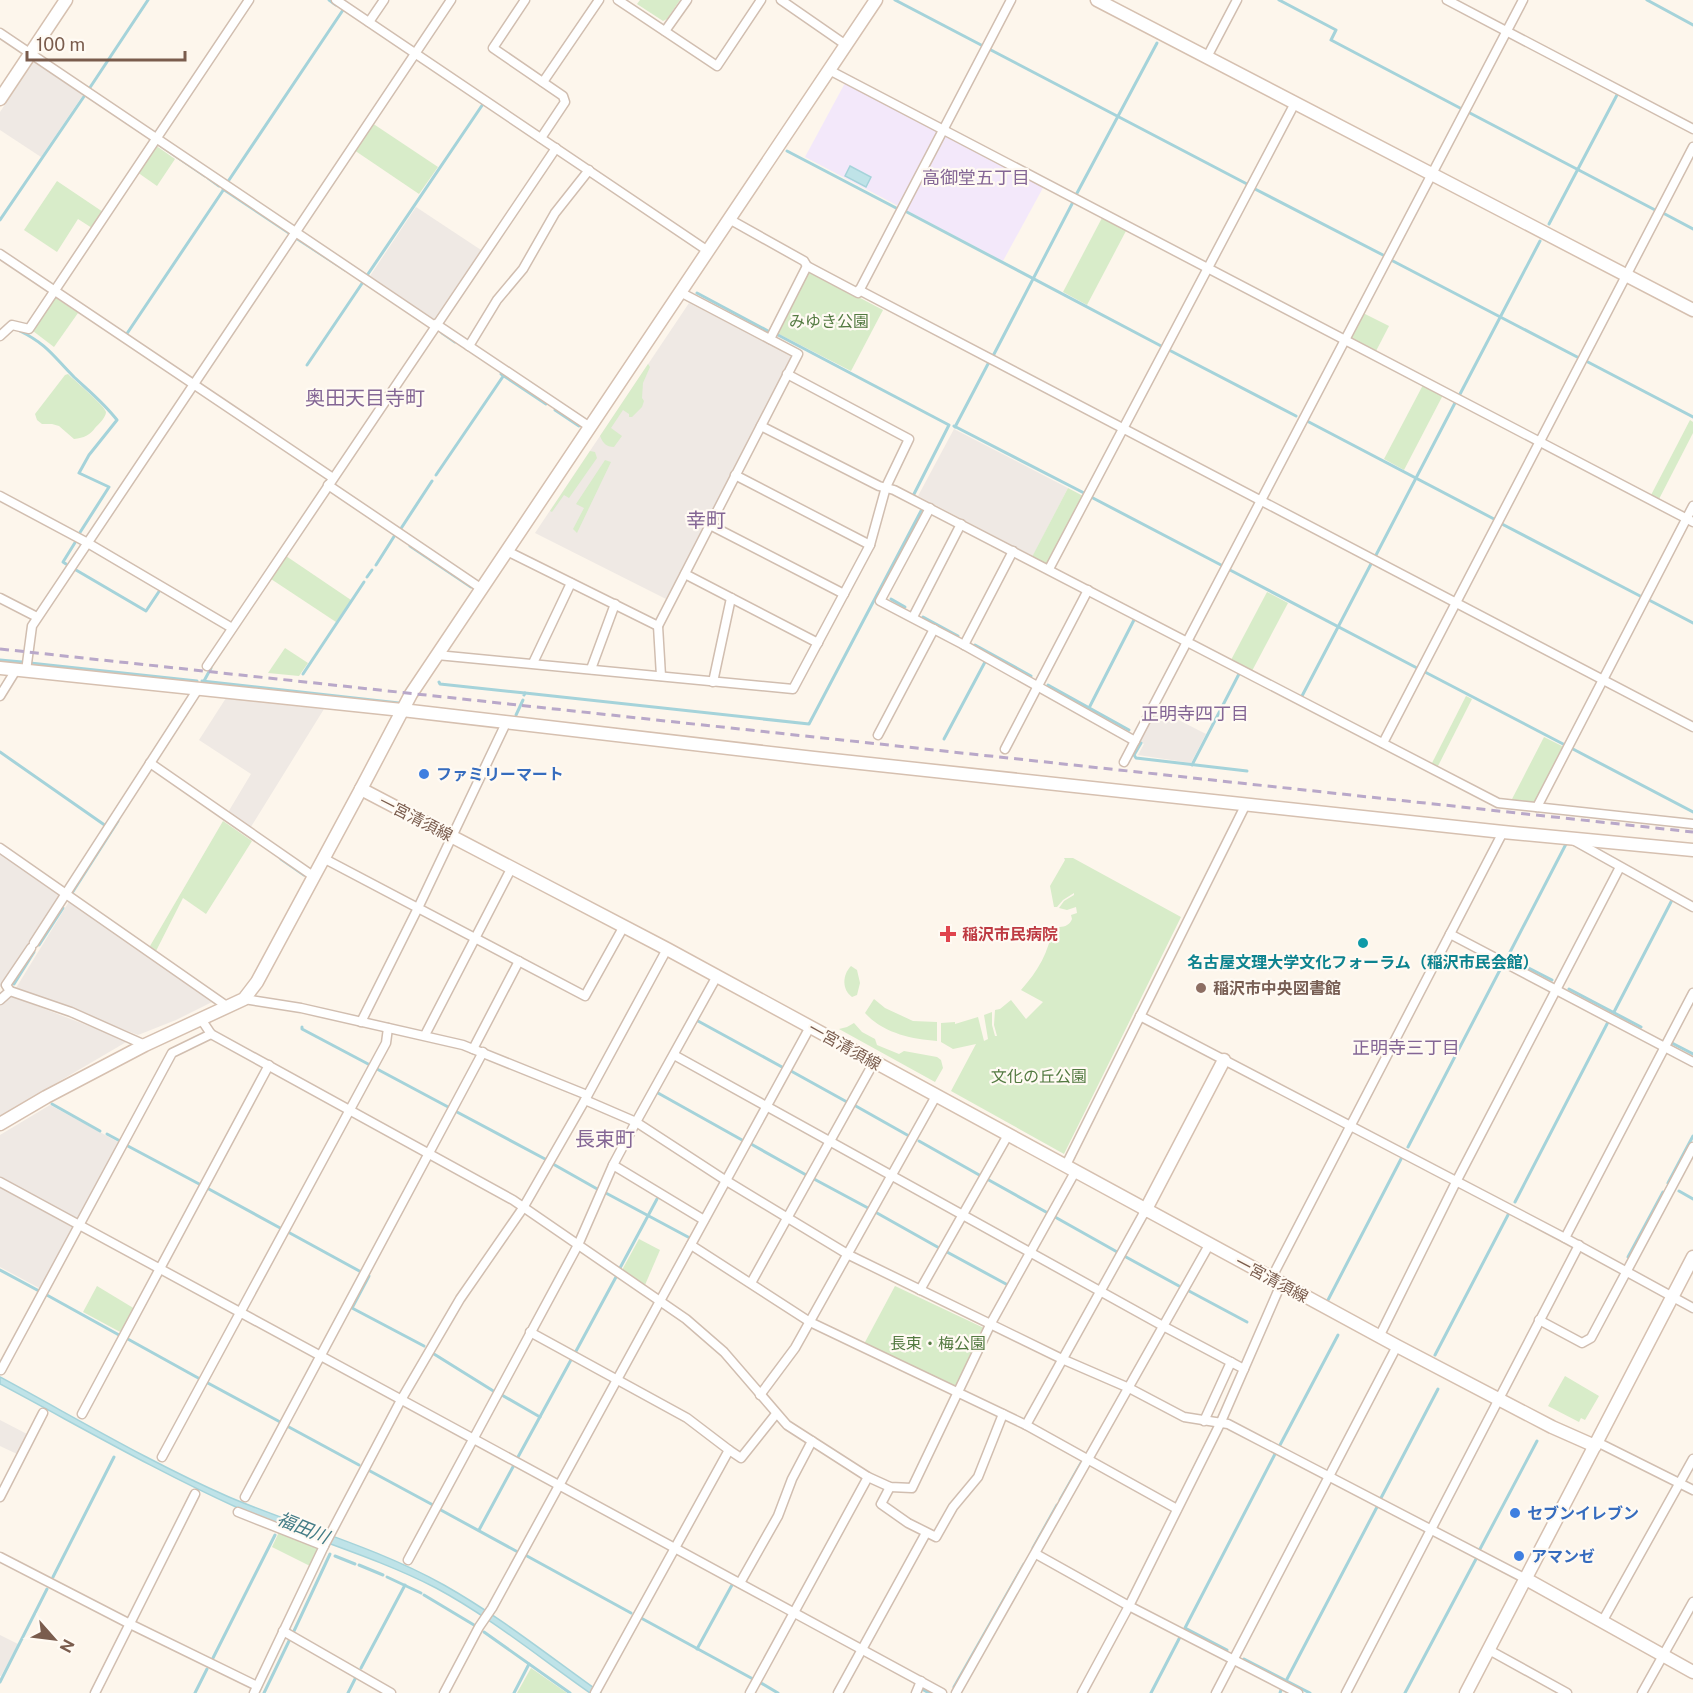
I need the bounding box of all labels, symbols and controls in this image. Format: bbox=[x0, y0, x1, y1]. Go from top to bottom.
scale bar bbox=[27, 24, 184, 62]
text: 100 m bbox=[36, 34, 85, 55]
district label: 高御堂五丁目 bbox=[922, 167, 1030, 188]
park label: みゆき公園 bbox=[789, 312, 869, 331]
district label: 奥田天目寺町 bbox=[305, 386, 425, 410]
district label: 幸町 bbox=[686, 508, 726, 532]
district label: 正明寺四丁目 bbox=[1141, 703, 1249, 724]
place label: ファミリーマート bbox=[436, 765, 564, 784]
marker: ファミリーマート bbox=[417, 767, 431, 781]
street label: 一宮清須線 bbox=[376, 792, 456, 845]
marker: 稲沢市民病院 bbox=[939, 925, 957, 943]
place label: 稲沢市民病院 bbox=[962, 925, 1058, 944]
marker: 名古屋文理大学文化フォーラム（稲沢市民会館） bbox=[1356, 936, 1370, 950]
place label: 名古屋文理大学文化フォーラム（稲沢市民会館） bbox=[1187, 953, 1539, 972]
place label: 稲沢市中央図書館 bbox=[1213, 979, 1341, 998]
marker: 稲沢市中央図書館 bbox=[1194, 981, 1208, 995]
street label: 一宮清須線 bbox=[805, 1019, 884, 1074]
district label: 正明寺三丁目 bbox=[1352, 1037, 1460, 1058]
park label: 文化の丘公園 bbox=[991, 1067, 1087, 1086]
district label: 長束町 bbox=[575, 1127, 635, 1151]
street label: 一宮清須線 bbox=[1232, 1252, 1312, 1307]
park label: 長束・梅公園 bbox=[890, 1334, 986, 1353]
place label: セブンイレブン bbox=[1527, 1504, 1639, 1523]
marker: セブンイレブン bbox=[1508, 1506, 1522, 1520]
water label: 福田川 bbox=[274, 1508, 334, 1548]
place label: アマンゼ bbox=[1531, 1547, 1595, 1566]
marker: アマンゼ bbox=[1512, 1549, 1526, 1563]
north arrow bbox=[24, 1609, 84, 1669]
text: N bbox=[55, 1636, 78, 1656]

